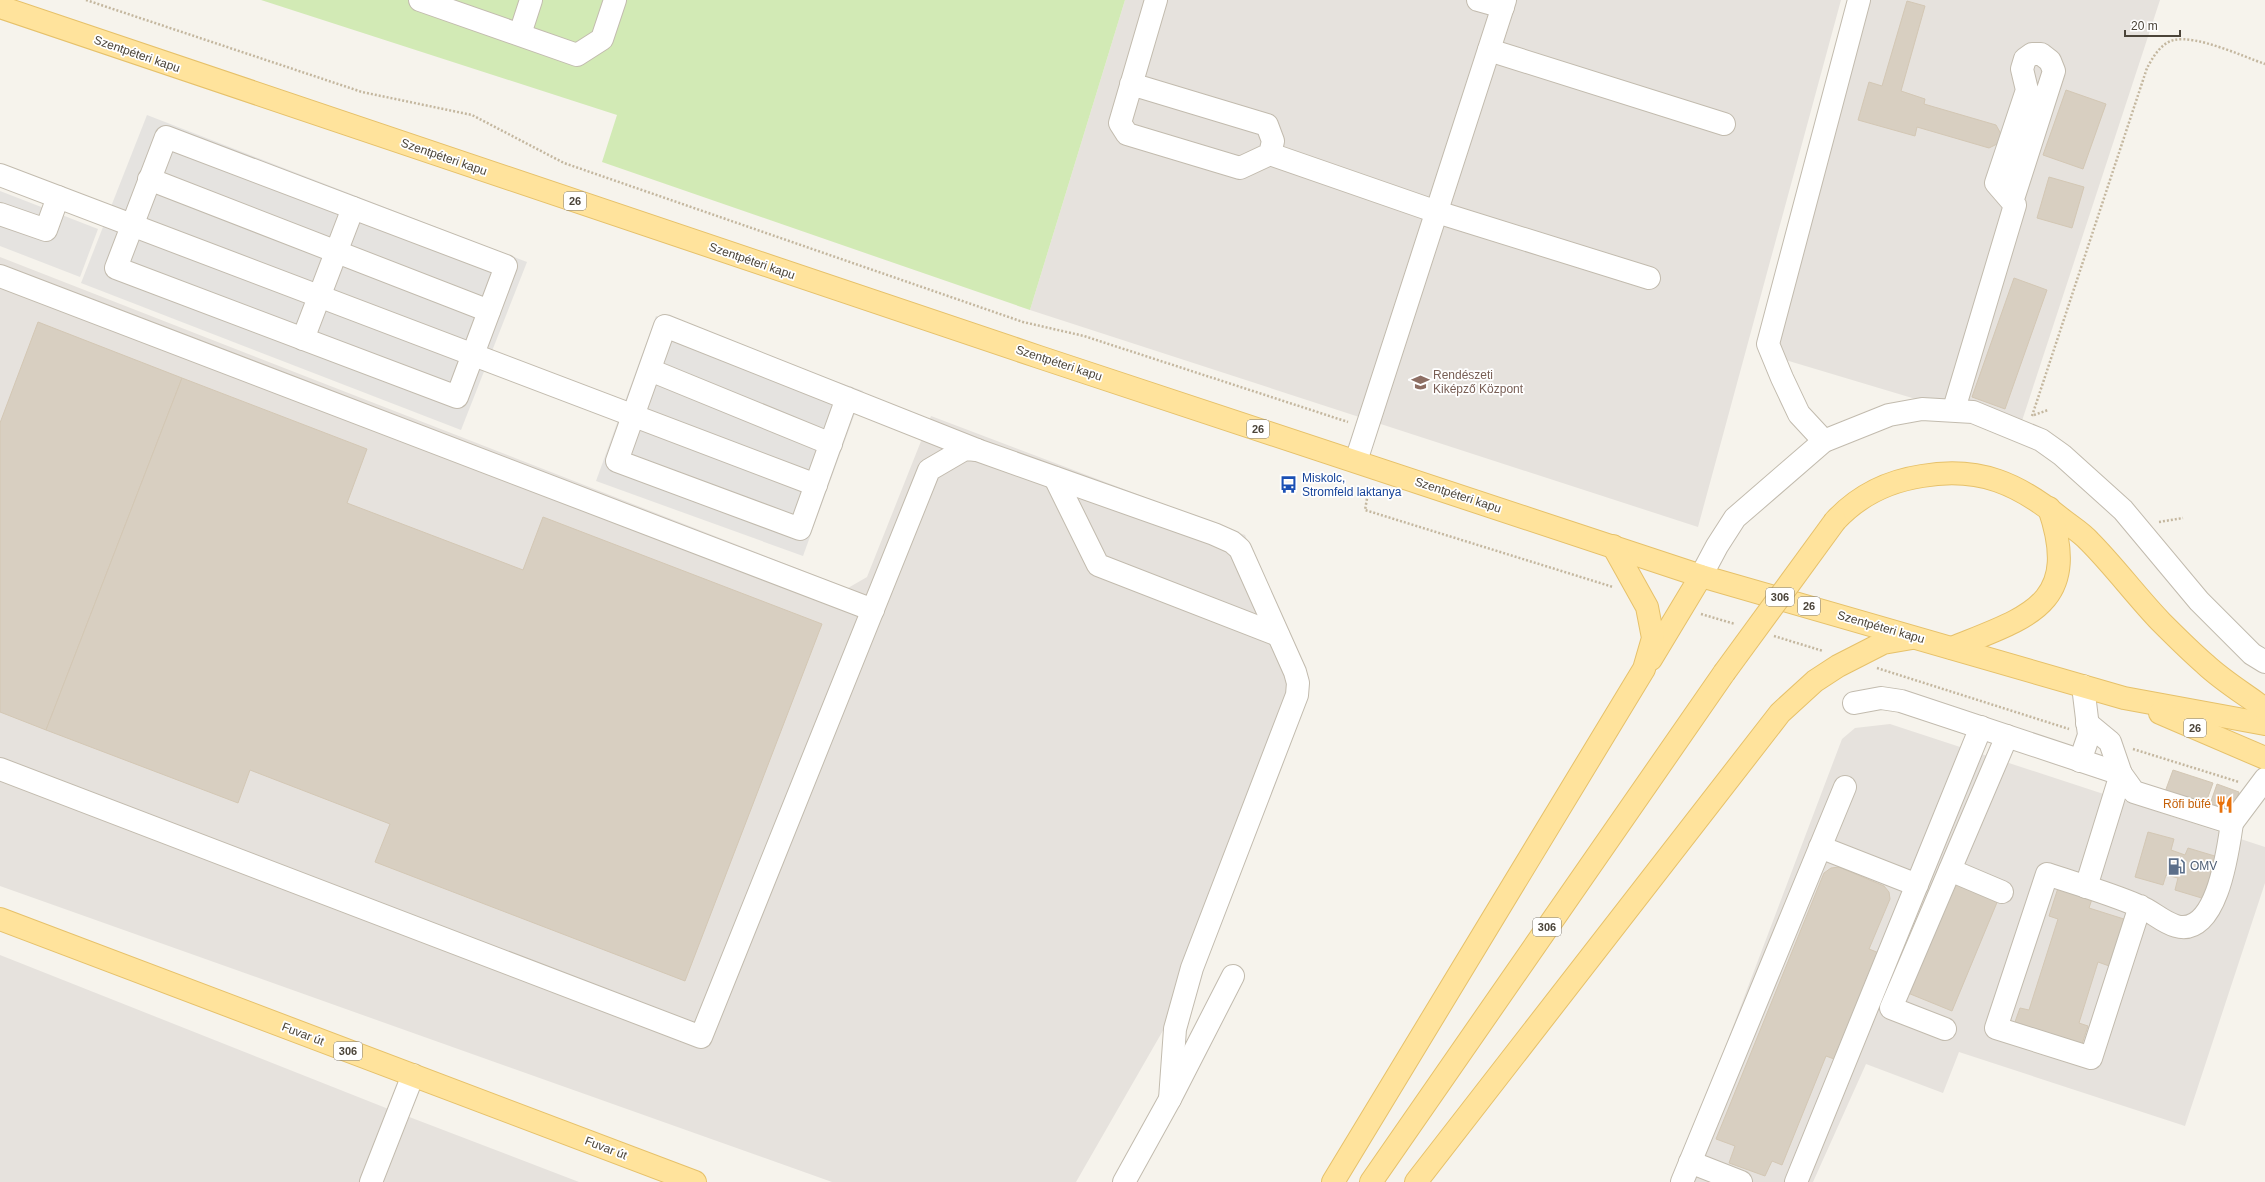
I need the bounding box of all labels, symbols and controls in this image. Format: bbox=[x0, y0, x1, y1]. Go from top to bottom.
scale bar bbox=[2125, 12, 2180, 38]
text: 20 m bbox=[2131, 19, 2158, 33]
street label: Szentpéteri kapu bbox=[92, 33, 182, 75]
street label: Szentpéteri kapu bbox=[399, 136, 489, 178]
road number: 26 bbox=[564, 192, 586, 210]
street label: Szentpéteri kapu bbox=[707, 240, 797, 282]
street label: Szentpéteri kapu bbox=[1014, 342, 1104, 384]
place label: Rendészeti Kiképző Központ bbox=[1433, 368, 1524, 396]
school or university icon: Rendészeti Kiképző Központ bbox=[1410, 372, 1430, 392]
road number: 26 bbox=[1247, 420, 1269, 438]
place label: Miskolc, Stromfeld laktanya bbox=[1302, 471, 1402, 499]
street label: Szentpéteri kapu bbox=[1413, 474, 1503, 516]
bus stop icon: Miskolc, Stromfeld laktanya bbox=[1279, 475, 1299, 495]
road number: 306 bbox=[1766, 588, 1794, 606]
road number: 26 bbox=[1798, 597, 1820, 615]
street label: Szentpéteri kapu bbox=[1836, 608, 1926, 646]
road number: 26 bbox=[2184, 719, 2206, 737]
restaurant icon: Röfi büfé bbox=[2214, 794, 2234, 814]
place label: Röfi büfé bbox=[2163, 797, 2211, 811]
fuel station icon: OMV bbox=[2167, 856, 2187, 876]
place label: OMV bbox=[2190, 859, 2217, 873]
road number: 306 bbox=[1533, 918, 1561, 936]
street label: Fuvar út bbox=[280, 1020, 327, 1049]
road number: 306 bbox=[334, 1042, 362, 1060]
street label: Fuvar út bbox=[583, 1134, 630, 1163]

